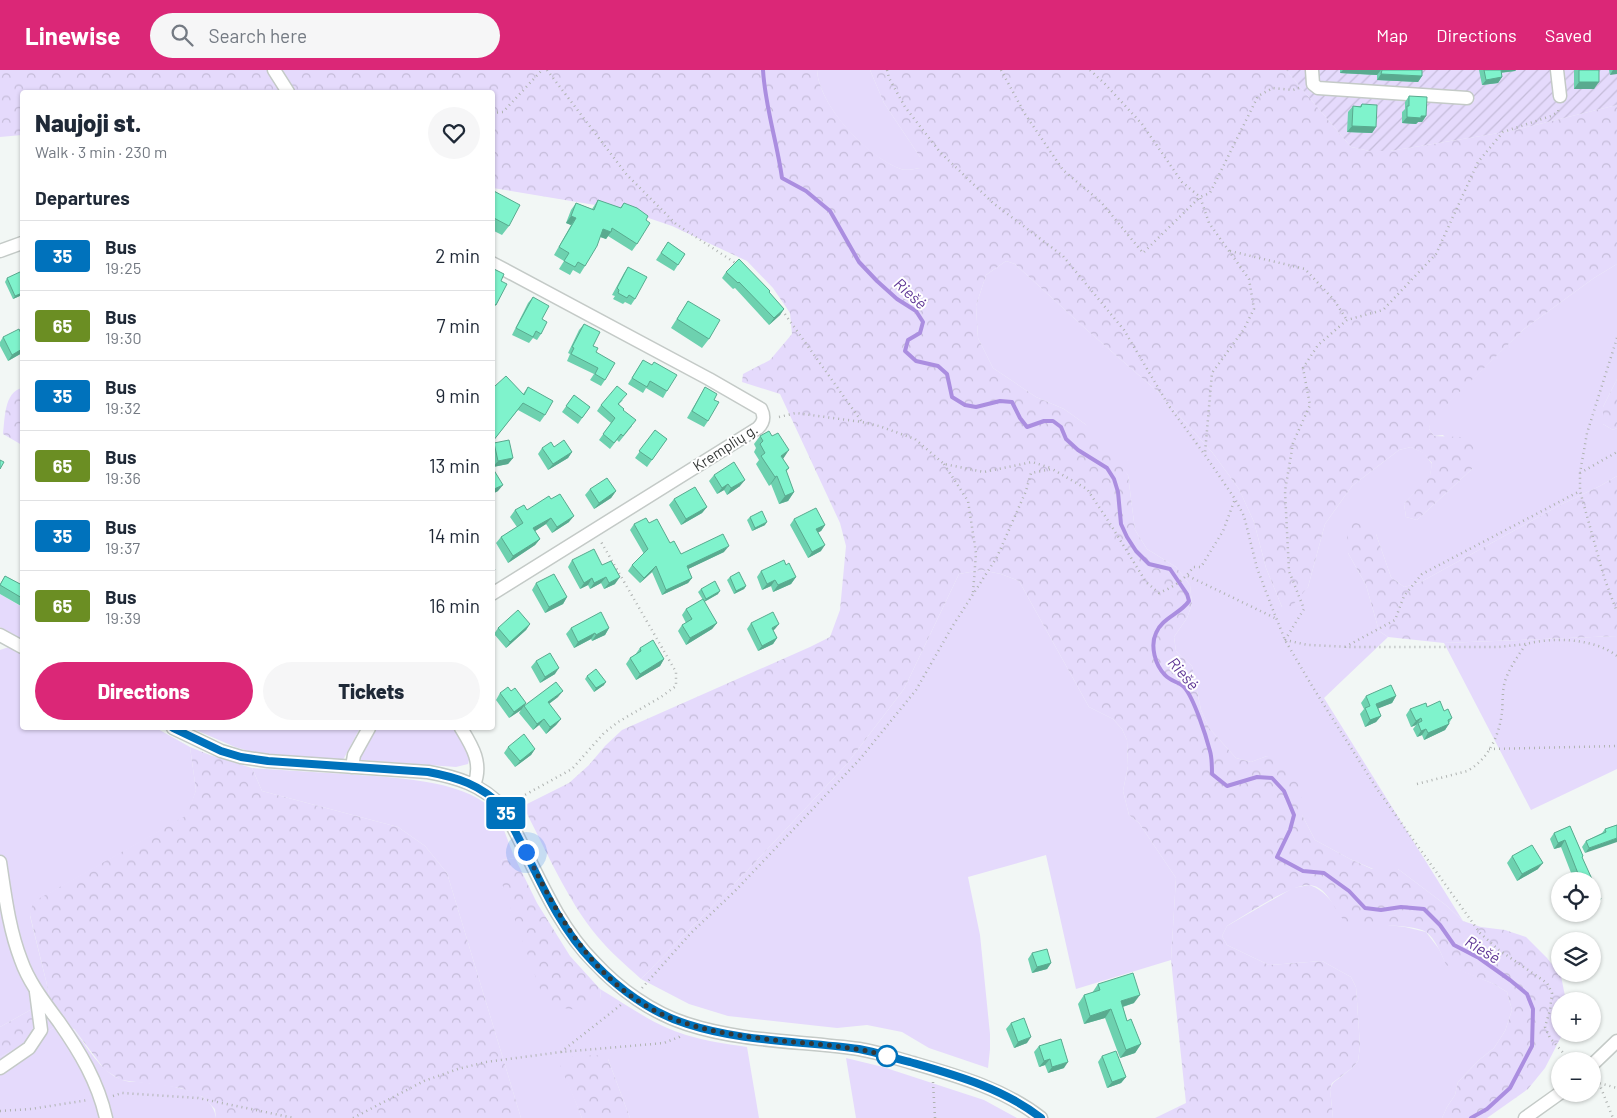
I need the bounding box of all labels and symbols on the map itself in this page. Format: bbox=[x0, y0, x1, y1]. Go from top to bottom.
water label: Riešė bbox=[891, 273, 931, 313]
street label: Kremplių g. bbox=[689, 419, 761, 475]
water label: Riešė bbox=[1165, 653, 1203, 693]
line badge: 35 bbox=[484, 797, 528, 829]
your location bbox=[514, 840, 539, 865]
water label: Riešė bbox=[1462, 931, 1504, 967]
unlabelled marker bbox=[876, 1045, 898, 1067]

